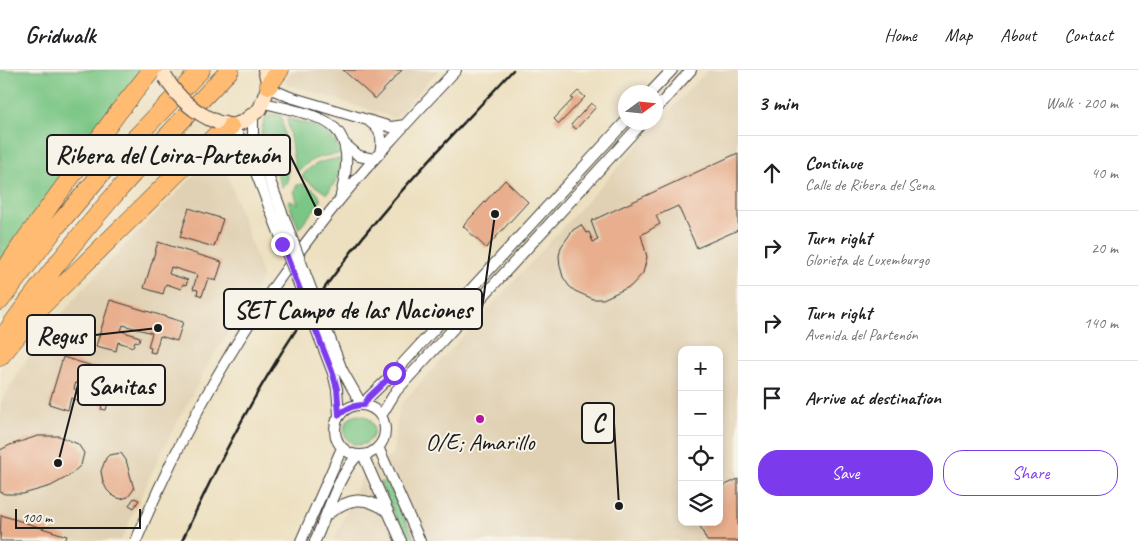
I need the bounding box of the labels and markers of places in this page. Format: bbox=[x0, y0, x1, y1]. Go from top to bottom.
callout: Ribera del Loira-Partenón bbox=[47, 135, 290, 175]
callout: SET Campo de las Naciones bbox=[224, 289, 482, 329]
callout: Regus bbox=[27, 315, 95, 355]
callout: Sanitas bbox=[78, 365, 165, 405]
callout: C bbox=[582, 403, 614, 443]
marker: O/E; Amarillo bbox=[474, 413, 486, 425]
place label: O/E; Amarillo bbox=[426, 427, 536, 457]

